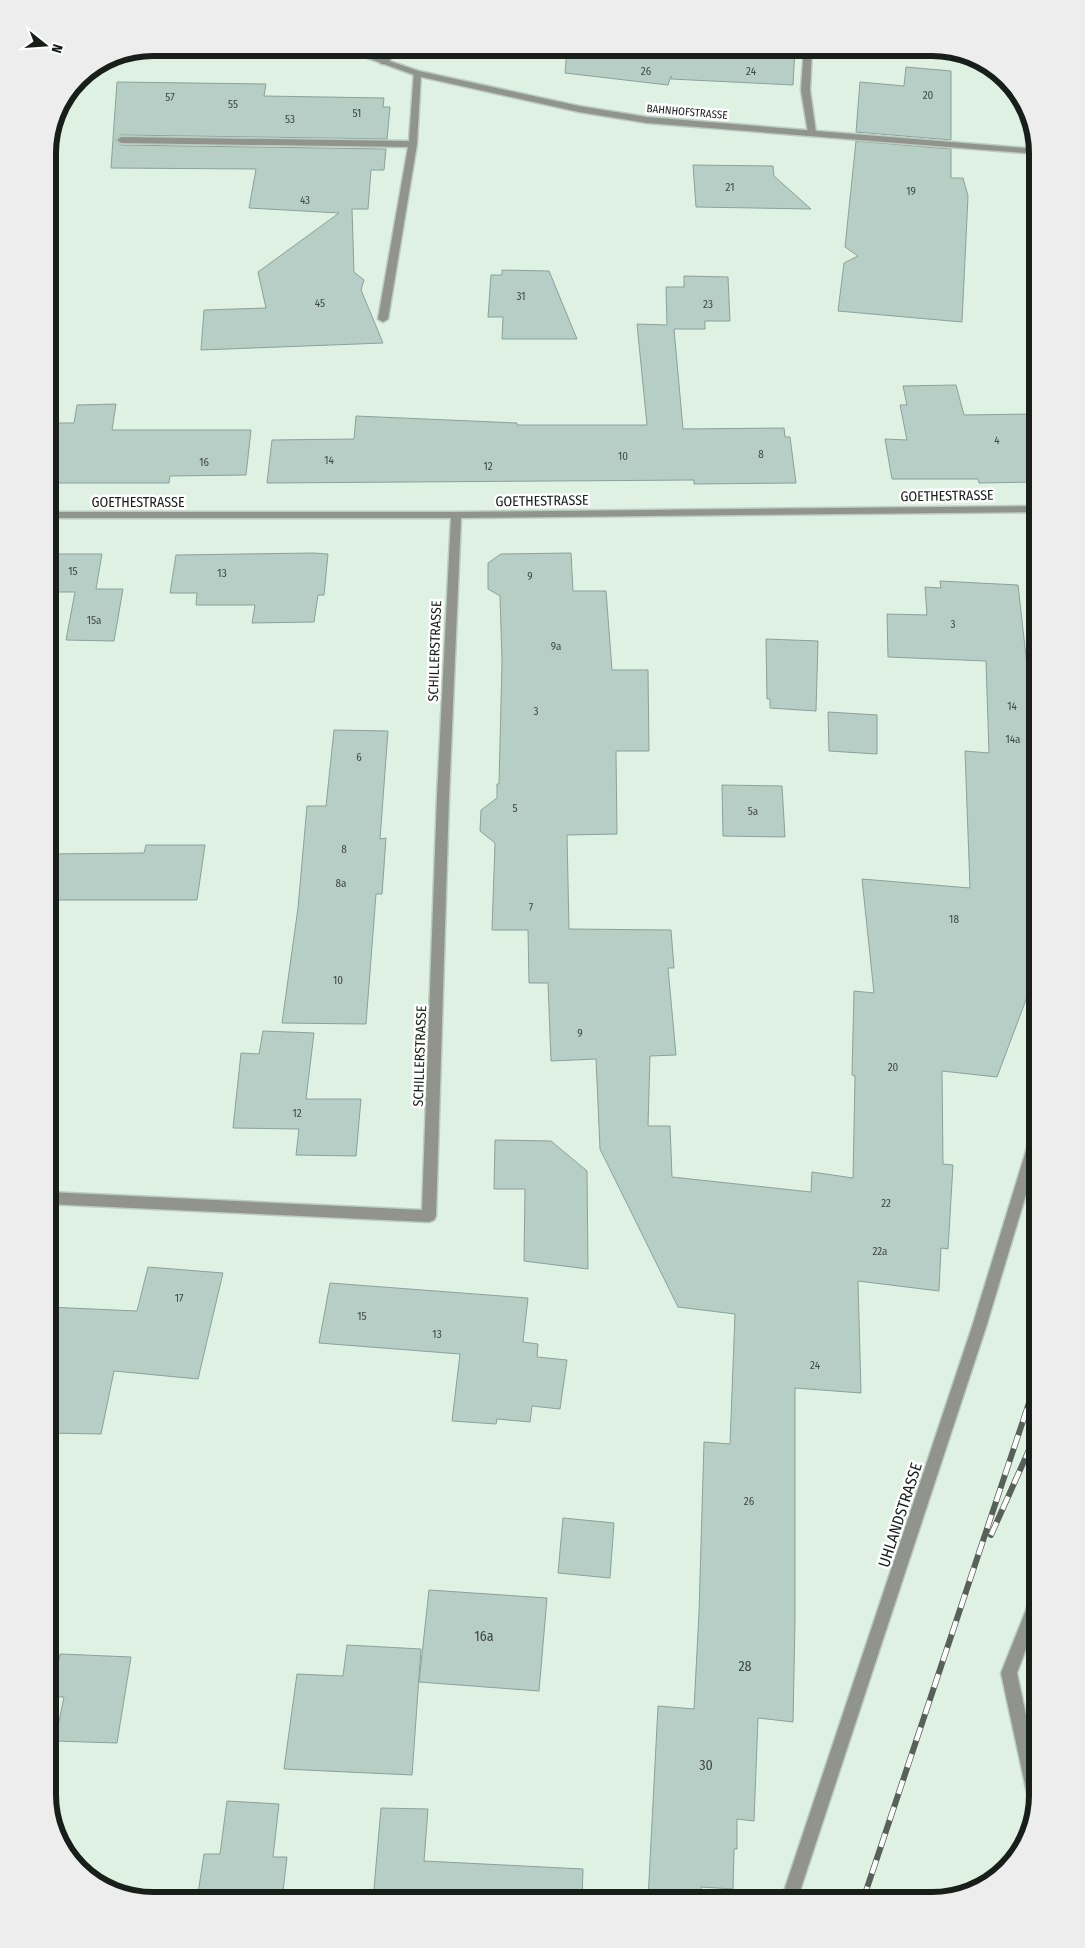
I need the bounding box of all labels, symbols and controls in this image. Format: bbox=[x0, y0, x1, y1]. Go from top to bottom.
north arrow bbox=[20, 20, 70, 70]
text: N bbox=[48, 42, 66, 55]
house number: 26 bbox=[641, 65, 652, 78]
house number: 24 bbox=[746, 65, 757, 78]
house number: 20 bbox=[923, 89, 934, 102]
house number: 57 bbox=[165, 91, 175, 104]
house number: 55 bbox=[228, 98, 238, 111]
street label: BAHNHOFSTRASSE bbox=[646, 102, 728, 122]
house number: 51 bbox=[353, 107, 361, 120]
house number: 53 bbox=[285, 113, 295, 126]
house number: 21 bbox=[726, 181, 734, 194]
house number: 19 bbox=[906, 185, 916, 198]
house number: 43 bbox=[300, 194, 310, 207]
house number: 31 bbox=[517, 290, 526, 303]
house number: 45 bbox=[315, 297, 325, 310]
house number: 23 bbox=[703, 298, 713, 311]
house number: 4 bbox=[994, 434, 1000, 447]
house number: 8 bbox=[758, 448, 764, 461]
house number: 10 bbox=[618, 450, 628, 463]
house number: 14 bbox=[324, 454, 334, 467]
house number: 16 bbox=[199, 456, 209, 469]
house number: 12 bbox=[483, 460, 493, 473]
street label: GOETHESTRASSE bbox=[900, 487, 994, 505]
street label: GOETHESTRASSE bbox=[495, 492, 589, 510]
street label: GOETHESTRASSE bbox=[91, 494, 185, 511]
house number: 15 bbox=[68, 565, 78, 578]
house number: 13 bbox=[217, 567, 227, 580]
house number: 9 bbox=[527, 570, 533, 583]
street label: SCHILLERSTRASSE bbox=[425, 600, 445, 702]
house number: 15a bbox=[87, 614, 101, 627]
house number: 3 bbox=[951, 618, 956, 631]
house number: 9a bbox=[551, 640, 561, 653]
house number: 14 bbox=[1007, 700, 1017, 713]
house number: 3 bbox=[534, 705, 539, 718]
house number: 14a bbox=[1005, 733, 1021, 746]
house number: 6 bbox=[356, 751, 362, 764]
house number: 5 bbox=[512, 802, 518, 815]
house number: 5a bbox=[748, 805, 758, 818]
house number: 8 bbox=[341, 843, 347, 856]
house number: 8a bbox=[336, 877, 346, 890]
house number: 7 bbox=[529, 901, 534, 914]
house number: 18 bbox=[949, 913, 959, 926]
house number: 10 bbox=[333, 974, 343, 987]
street label: SCHILLERSTRASSE bbox=[410, 1005, 430, 1107]
house number: 9 bbox=[577, 1027, 583, 1040]
house number: 20 bbox=[888, 1061, 899, 1074]
house number: 12 bbox=[292, 1107, 302, 1120]
house number: 22 bbox=[881, 1197, 891, 1210]
house number: 22a bbox=[872, 1245, 888, 1258]
house number: 17 bbox=[175, 1292, 184, 1305]
house number: 15 bbox=[357, 1310, 367, 1323]
house number: 13 bbox=[432, 1328, 442, 1341]
house number: 24 bbox=[810, 1359, 821, 1372]
street label: UHLANDSTRASSE bbox=[874, 1460, 926, 1570]
house number: 26 bbox=[744, 1495, 755, 1508]
house number: 16a bbox=[474, 1628, 494, 1645]
house number: 28 bbox=[738, 1658, 752, 1675]
house number: 30 bbox=[699, 1757, 713, 1774]

